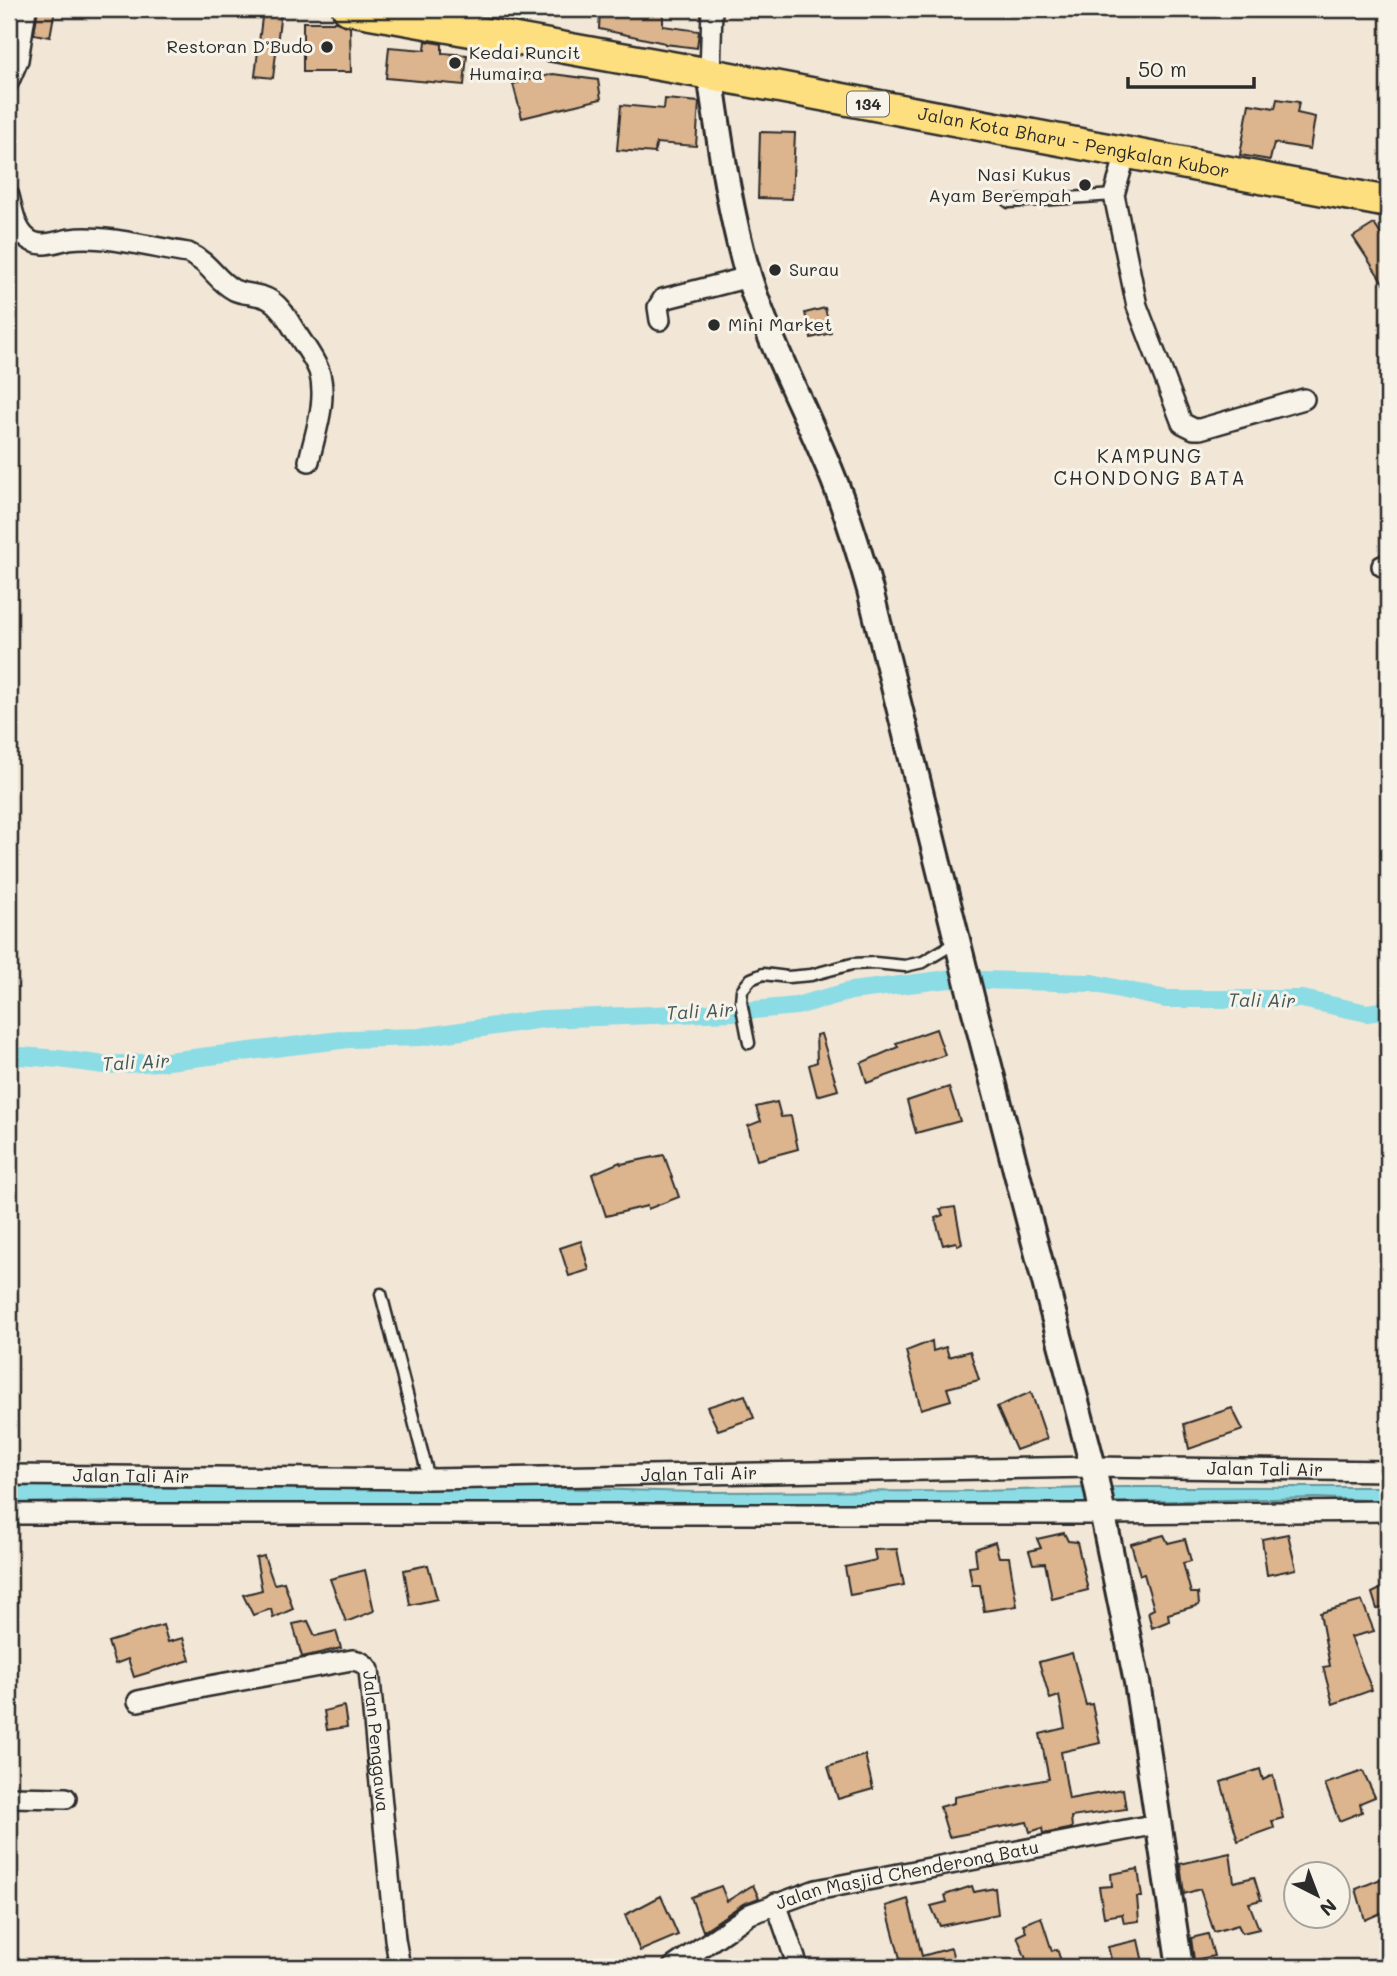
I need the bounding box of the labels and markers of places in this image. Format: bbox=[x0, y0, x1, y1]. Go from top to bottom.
place label: Restoran D’Budo bbox=[167, 34, 313, 58]
marker: Restoran D’Budo bbox=[319, 39, 335, 55]
place label: Kedai Runcit Humaira bbox=[469, 40, 580, 85]
marker: Kedai Runcit Humaira bbox=[447, 55, 463, 71]
place label: Nasi Kukus Ayam Berempah bbox=[929, 162, 1071, 207]
marker: Nasi Kukus Ayam Berempah bbox=[1077, 177, 1093, 193]
place label: Surau bbox=[789, 257, 839, 281]
marker: Surau bbox=[767, 262, 783, 278]
place label: Mini Market bbox=[728, 312, 832, 336]
marker: Mini Market bbox=[706, 317, 722, 333]

